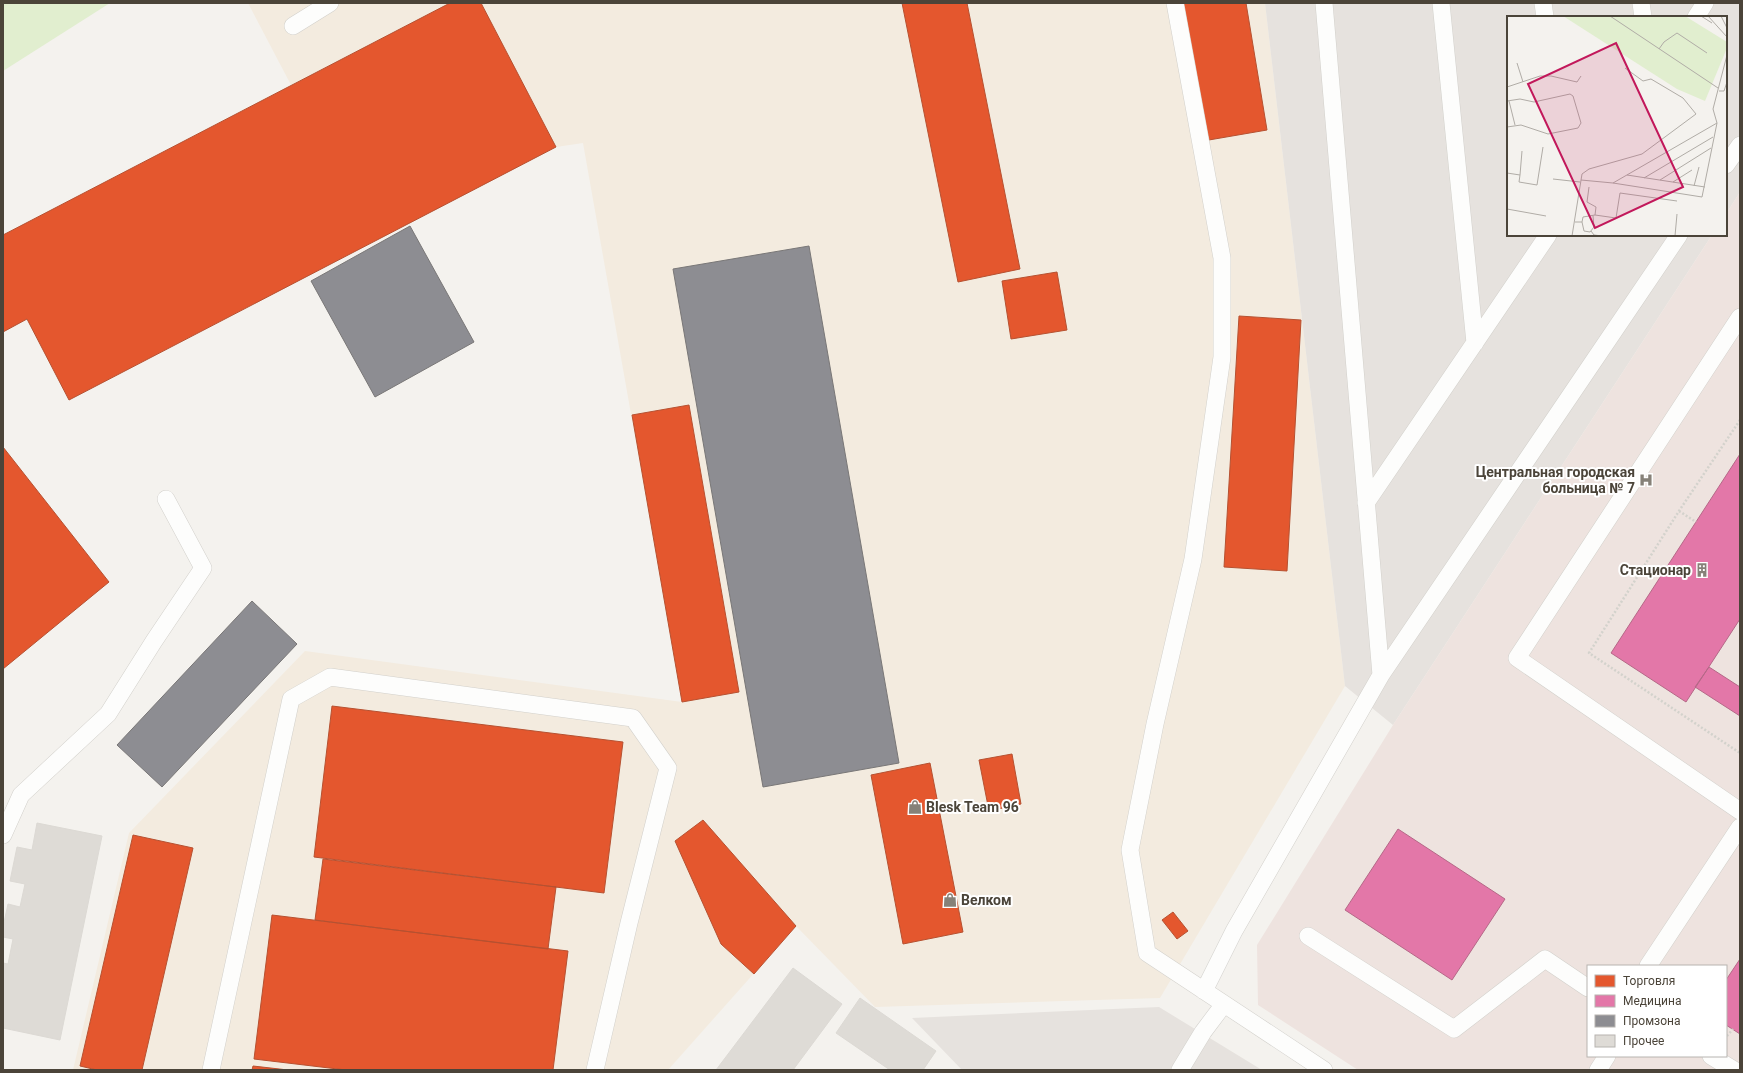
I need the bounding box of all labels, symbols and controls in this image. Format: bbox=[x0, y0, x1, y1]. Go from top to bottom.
inset map bbox=[1507, 16, 1727, 236]
place label: Центральная городская больница № 7 bbox=[1476, 464, 1635, 496]
hospital icon: Центральная городская больница № 7 bbox=[1638, 472, 1654, 488]
place label: Стационар bbox=[1620, 562, 1691, 578]
building icon: Стационар bbox=[1694, 562, 1710, 578]
shop icon: Blesk Team 96 bbox=[907, 799, 923, 815]
place label: Blesk Team 96 bbox=[926, 799, 1019, 815]
shop icon: Велком bbox=[942, 892, 958, 908]
place label: Велком bbox=[961, 892, 1012, 908]
legend bbox=[1587, 965, 1727, 1057]
text: Торговля bbox=[1623, 974, 1675, 988]
text: Медицина bbox=[1623, 994, 1682, 1008]
text: Промзона bbox=[1623, 1014, 1680, 1028]
text: Прочее bbox=[1623, 1034, 1664, 1048]

